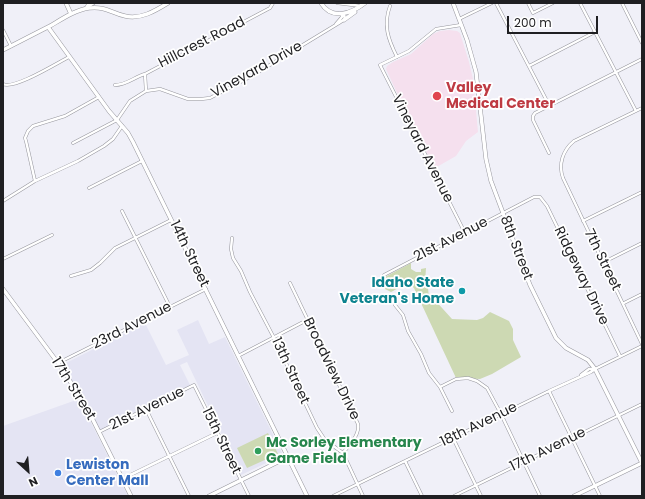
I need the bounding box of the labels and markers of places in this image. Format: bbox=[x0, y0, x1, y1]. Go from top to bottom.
place label: Valley Medical Center bbox=[446, 80, 555, 112]
marker: Valley Medical Center bbox=[431, 90, 443, 102]
place label: Idaho State Veteran's Home bbox=[339, 275, 454, 308]
marker: Idaho State Veteran's Home bbox=[457, 286, 467, 296]
place label: Mc Sorley Elementary Game Field bbox=[266, 435, 422, 468]
marker: Mc Sorley Elementary Game Field bbox=[253, 446, 263, 456]
place label: Lewiston Center Mall bbox=[66, 457, 149, 490]
marker: Lewiston Center Mall bbox=[53, 468, 63, 478]

